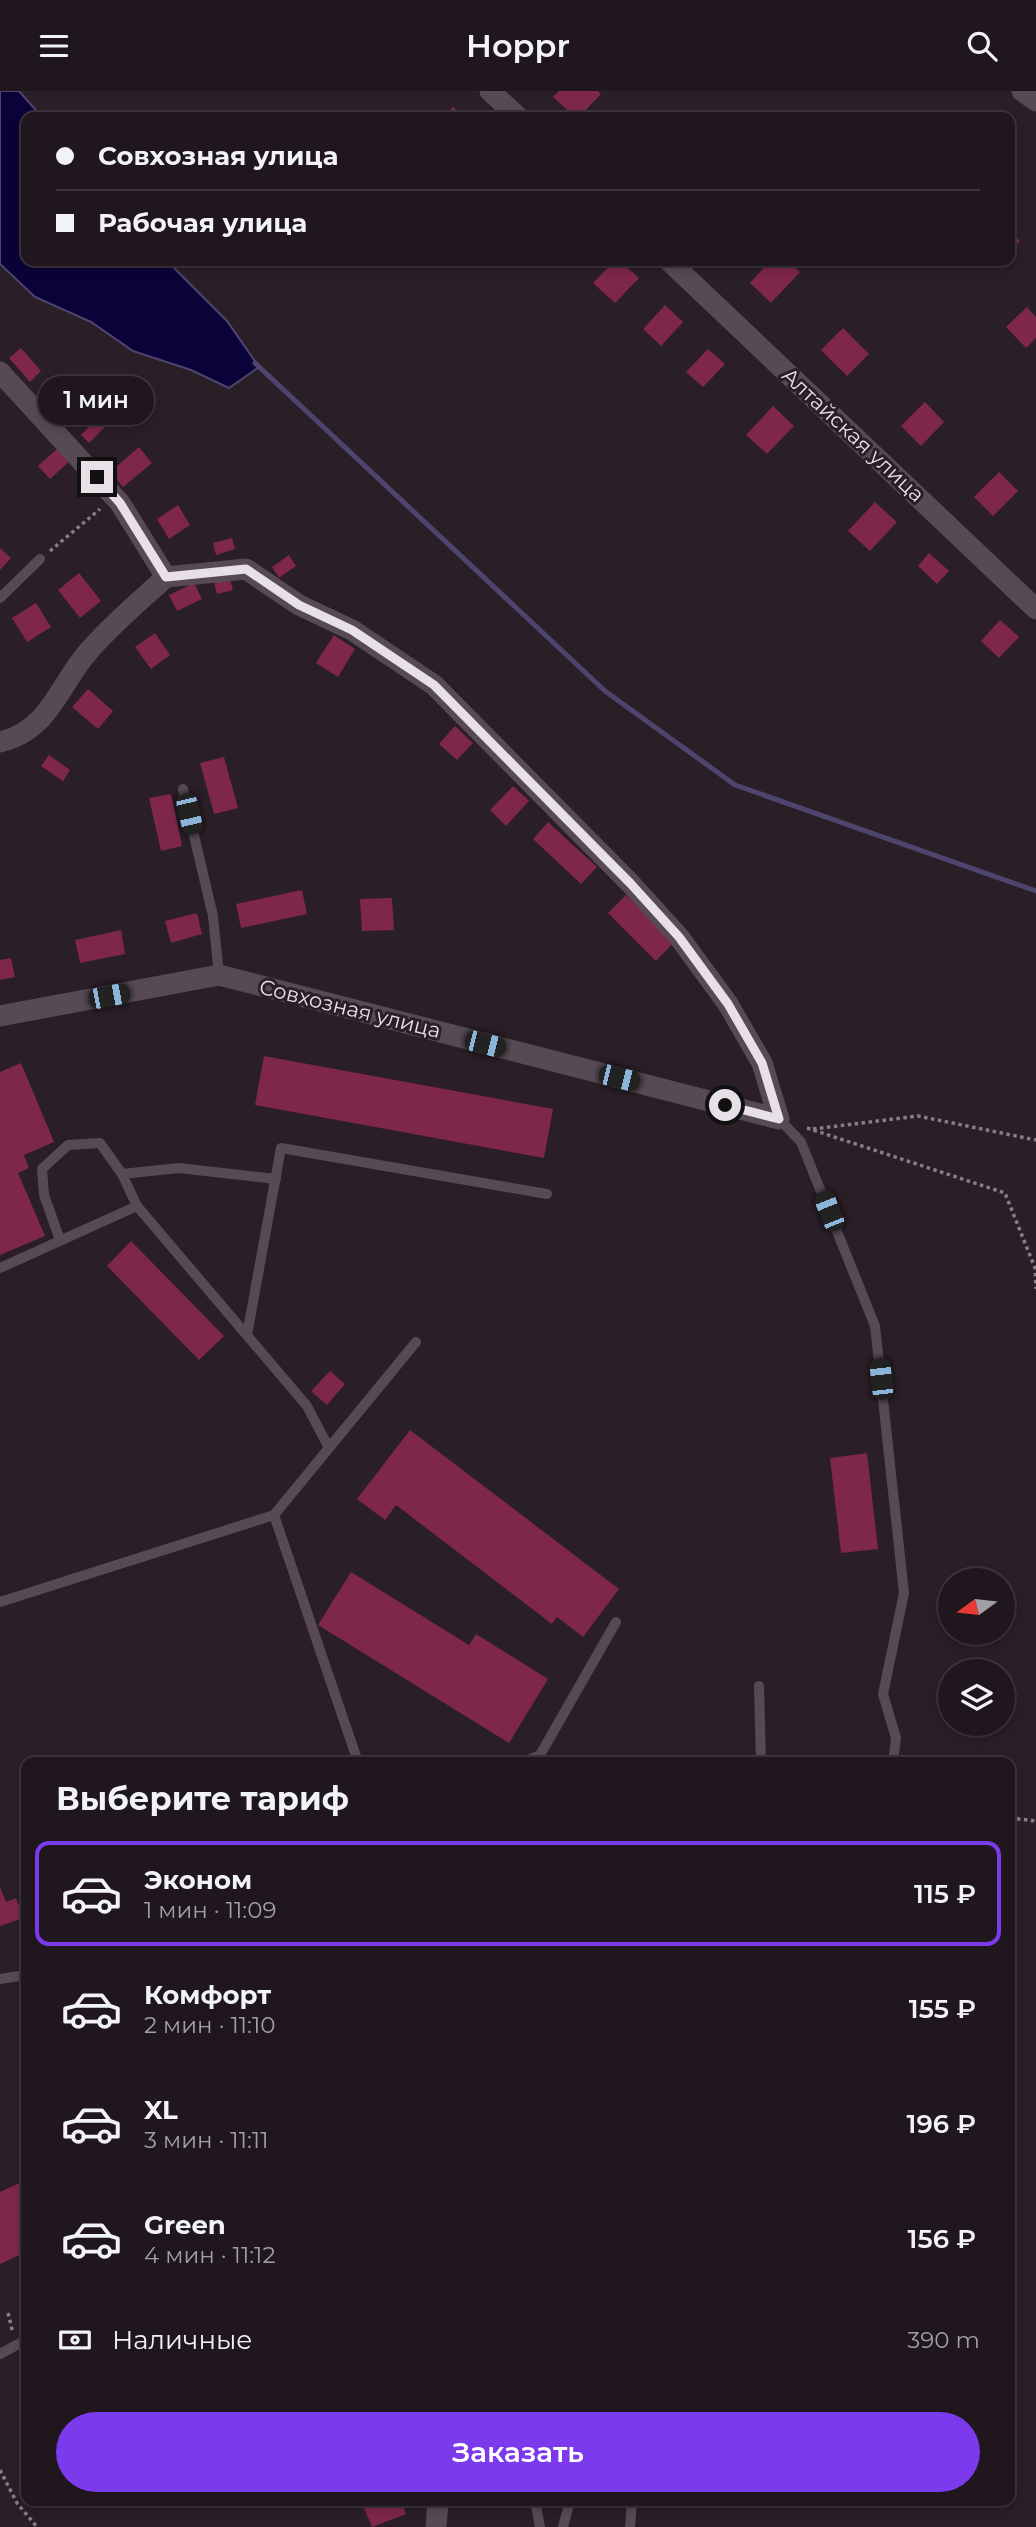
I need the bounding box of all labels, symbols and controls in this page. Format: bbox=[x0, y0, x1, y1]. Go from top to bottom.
text: Hoppr bbox=[466, 26, 570, 65]
icon: menu bbox=[35, 27, 73, 65]
icon: search bbox=[963, 27, 1001, 65]
text: Совхозная улица bbox=[98, 140, 338, 172]
text: Рабочая улица bbox=[98, 207, 307, 239]
street label: Алтайская улица bbox=[777, 362, 930, 507]
callout: 1 мин bbox=[39, 375, 155, 425]
text: 1 мин bbox=[63, 386, 129, 414]
route end bbox=[81, 461, 113, 493]
car bbox=[175, 791, 204, 837]
street label: Совхозная улица bbox=[257, 974, 443, 1043]
car bbox=[87, 982, 132, 1010]
car bbox=[463, 1029, 508, 1059]
car bbox=[597, 1063, 642, 1093]
route start bbox=[709, 1089, 741, 1121]
car bbox=[812, 1188, 847, 1234]
car bbox=[869, 1357, 894, 1401]
north arrow bbox=[938, 1568, 1015, 1645]
map controls bbox=[938, 1568, 1015, 1736]
button: layers bbox=[938, 1659, 1015, 1736]
text: Выберите тариф bbox=[56, 1779, 349, 1818]
icon: car bbox=[60, 1862, 123, 1925]
text: Эконом bbox=[144, 1864, 252, 1896]
text: 115 ₽ bbox=[914, 1878, 976, 1910]
text: 1 мин · 11:09 bbox=[144, 1896, 276, 1924]
icon: car bbox=[60, 1977, 123, 2040]
text: Комфорт bbox=[144, 1979, 271, 2011]
text: 155 ₽ bbox=[909, 1993, 976, 2025]
text: 2 мин · 11:10 bbox=[144, 2011, 275, 2039]
icon: car bbox=[60, 2092, 123, 2155]
text: XL bbox=[144, 2094, 178, 2126]
text: 196 ₽ bbox=[907, 2108, 976, 2140]
text: 3 мин · 11:11 bbox=[144, 2126, 268, 2154]
icon: car bbox=[60, 2207, 123, 2270]
text: Green bbox=[144, 2209, 226, 2241]
text: 156 ₽ bbox=[908, 2223, 976, 2255]
text: 4 мин · 11:12 bbox=[144, 2241, 275, 2269]
icon: cash bbox=[56, 2321, 94, 2359]
text: Наличные bbox=[112, 2324, 252, 2356]
text: 390 m bbox=[907, 2326, 980, 2354]
button: Заказать bbox=[56, 2412, 980, 2492]

